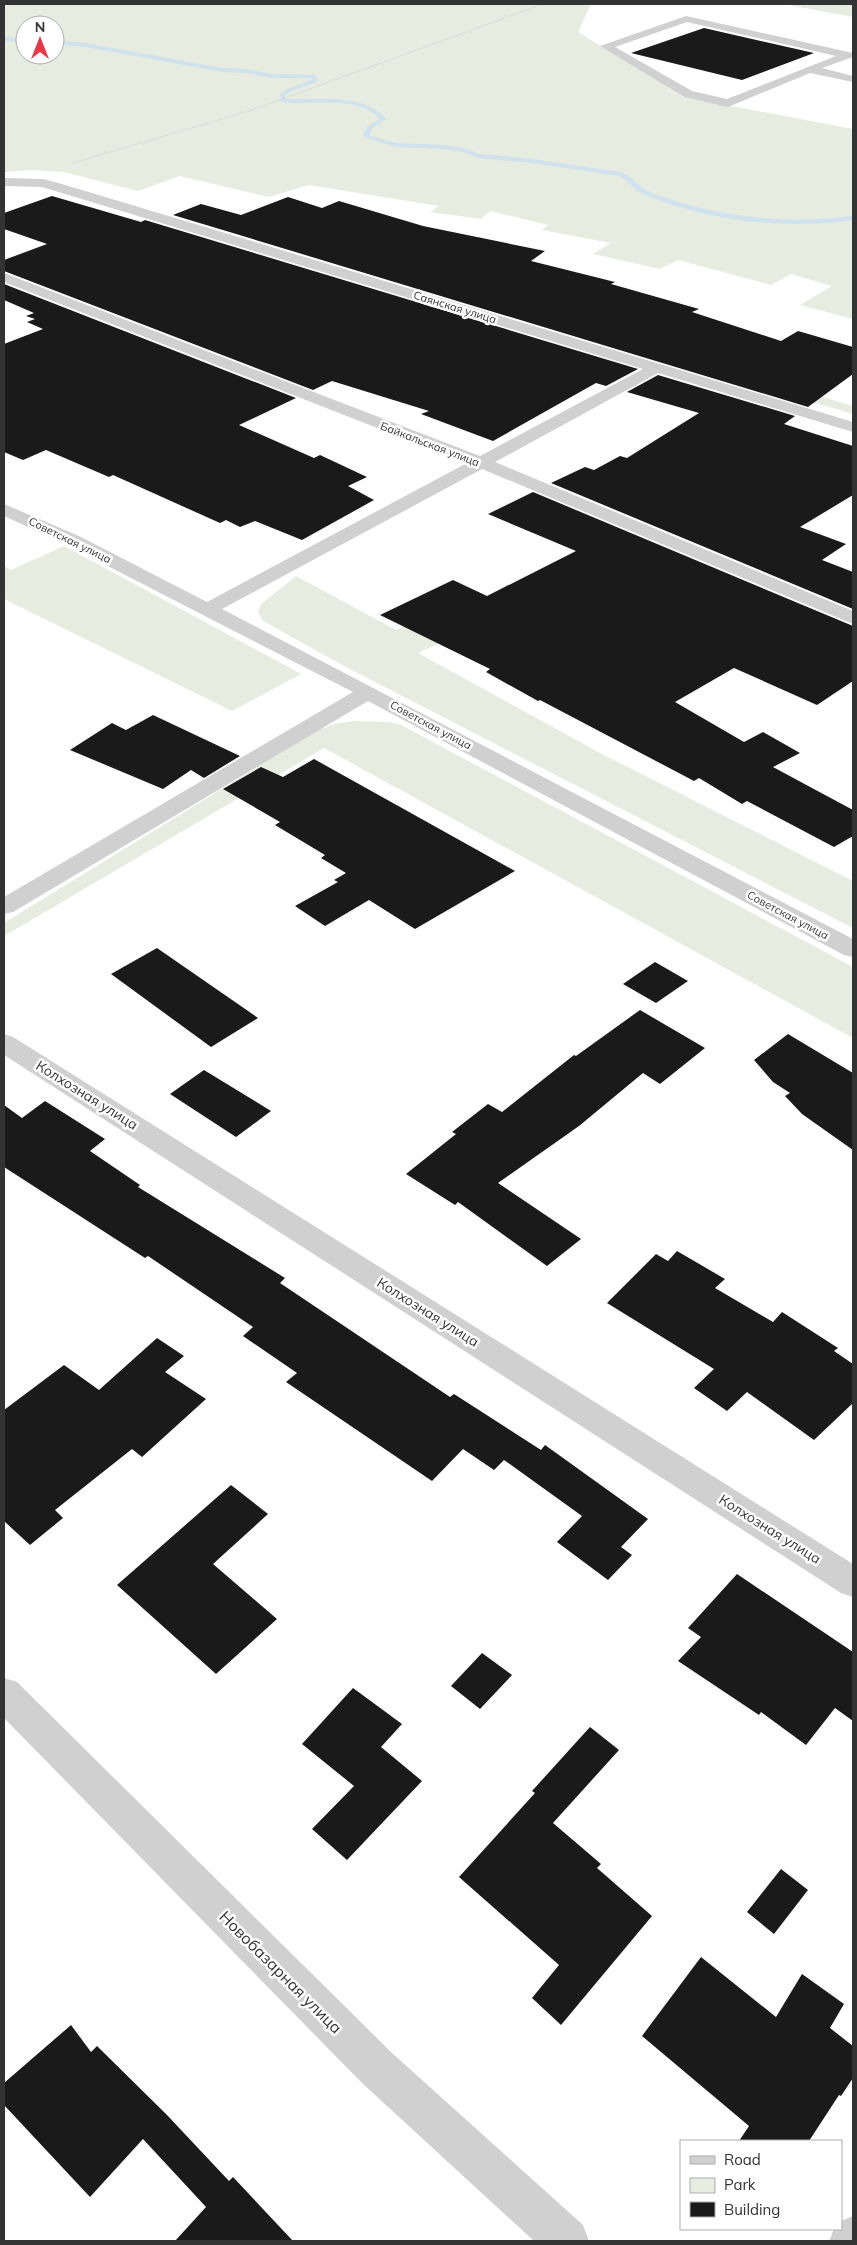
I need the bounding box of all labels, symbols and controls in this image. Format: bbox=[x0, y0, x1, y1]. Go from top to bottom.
north arrow bbox=[15, 15, 65, 65]
text: N bbox=[35, 18, 45, 36]
street label: Саянская улица bbox=[412, 288, 498, 326]
street label: Байкальская улица bbox=[378, 419, 482, 469]
street label: Советская улица bbox=[26, 514, 114, 566]
street label: Советская улица bbox=[388, 698, 474, 752]
street label: Советская улица bbox=[745, 888, 831, 942]
street label: Колхозная улица bbox=[33, 1056, 141, 1134]
street label: Колхозная улица bbox=[374, 1273, 482, 1351]
street label: Колхозная улица bbox=[716, 1490, 824, 1568]
street label: Новобазарная улица bbox=[215, 1906, 347, 2038]
legend bbox=[680, 2140, 842, 2230]
text: Road bbox=[724, 2150, 761, 2169]
text: Park bbox=[724, 2175, 756, 2194]
text: Building bbox=[724, 2200, 780, 2219]

